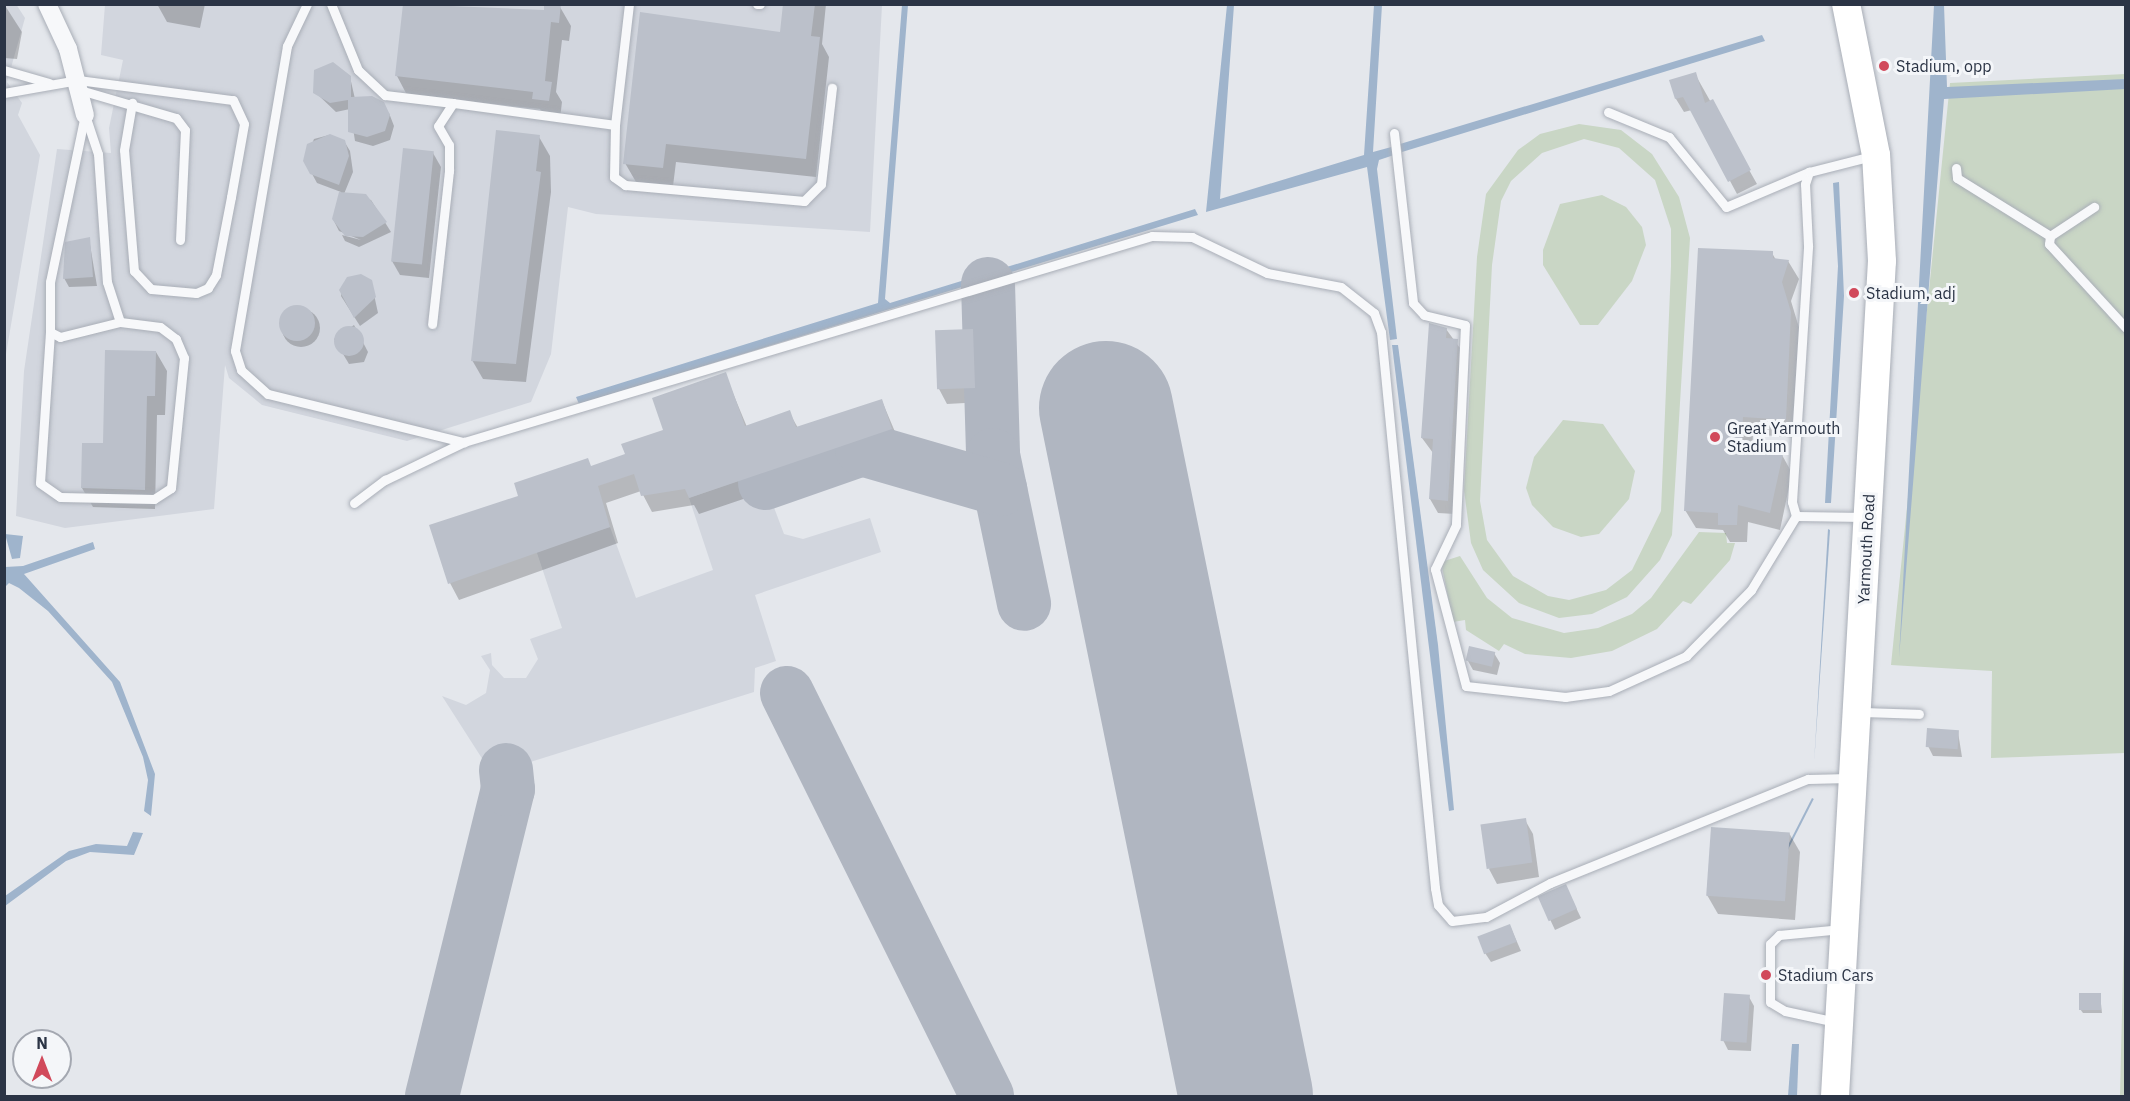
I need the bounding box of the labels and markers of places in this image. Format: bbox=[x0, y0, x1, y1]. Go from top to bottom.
place label: Stadium, opp bbox=[1896, 56, 1991, 76]
marker: Stadium, opp bbox=[1877, 59, 1891, 73]
place label: Stadium, adj bbox=[1866, 283, 1956, 303]
marker: Stadium, adj bbox=[1847, 286, 1861, 300]
place label: Great Yarmouth Stadium bbox=[1727, 418, 1840, 456]
marker: Great Yarmouth Stadium bbox=[1708, 430, 1722, 444]
place label: Stadium Cars bbox=[1778, 965, 1874, 985]
marker: Stadium Cars bbox=[1759, 968, 1773, 982]

